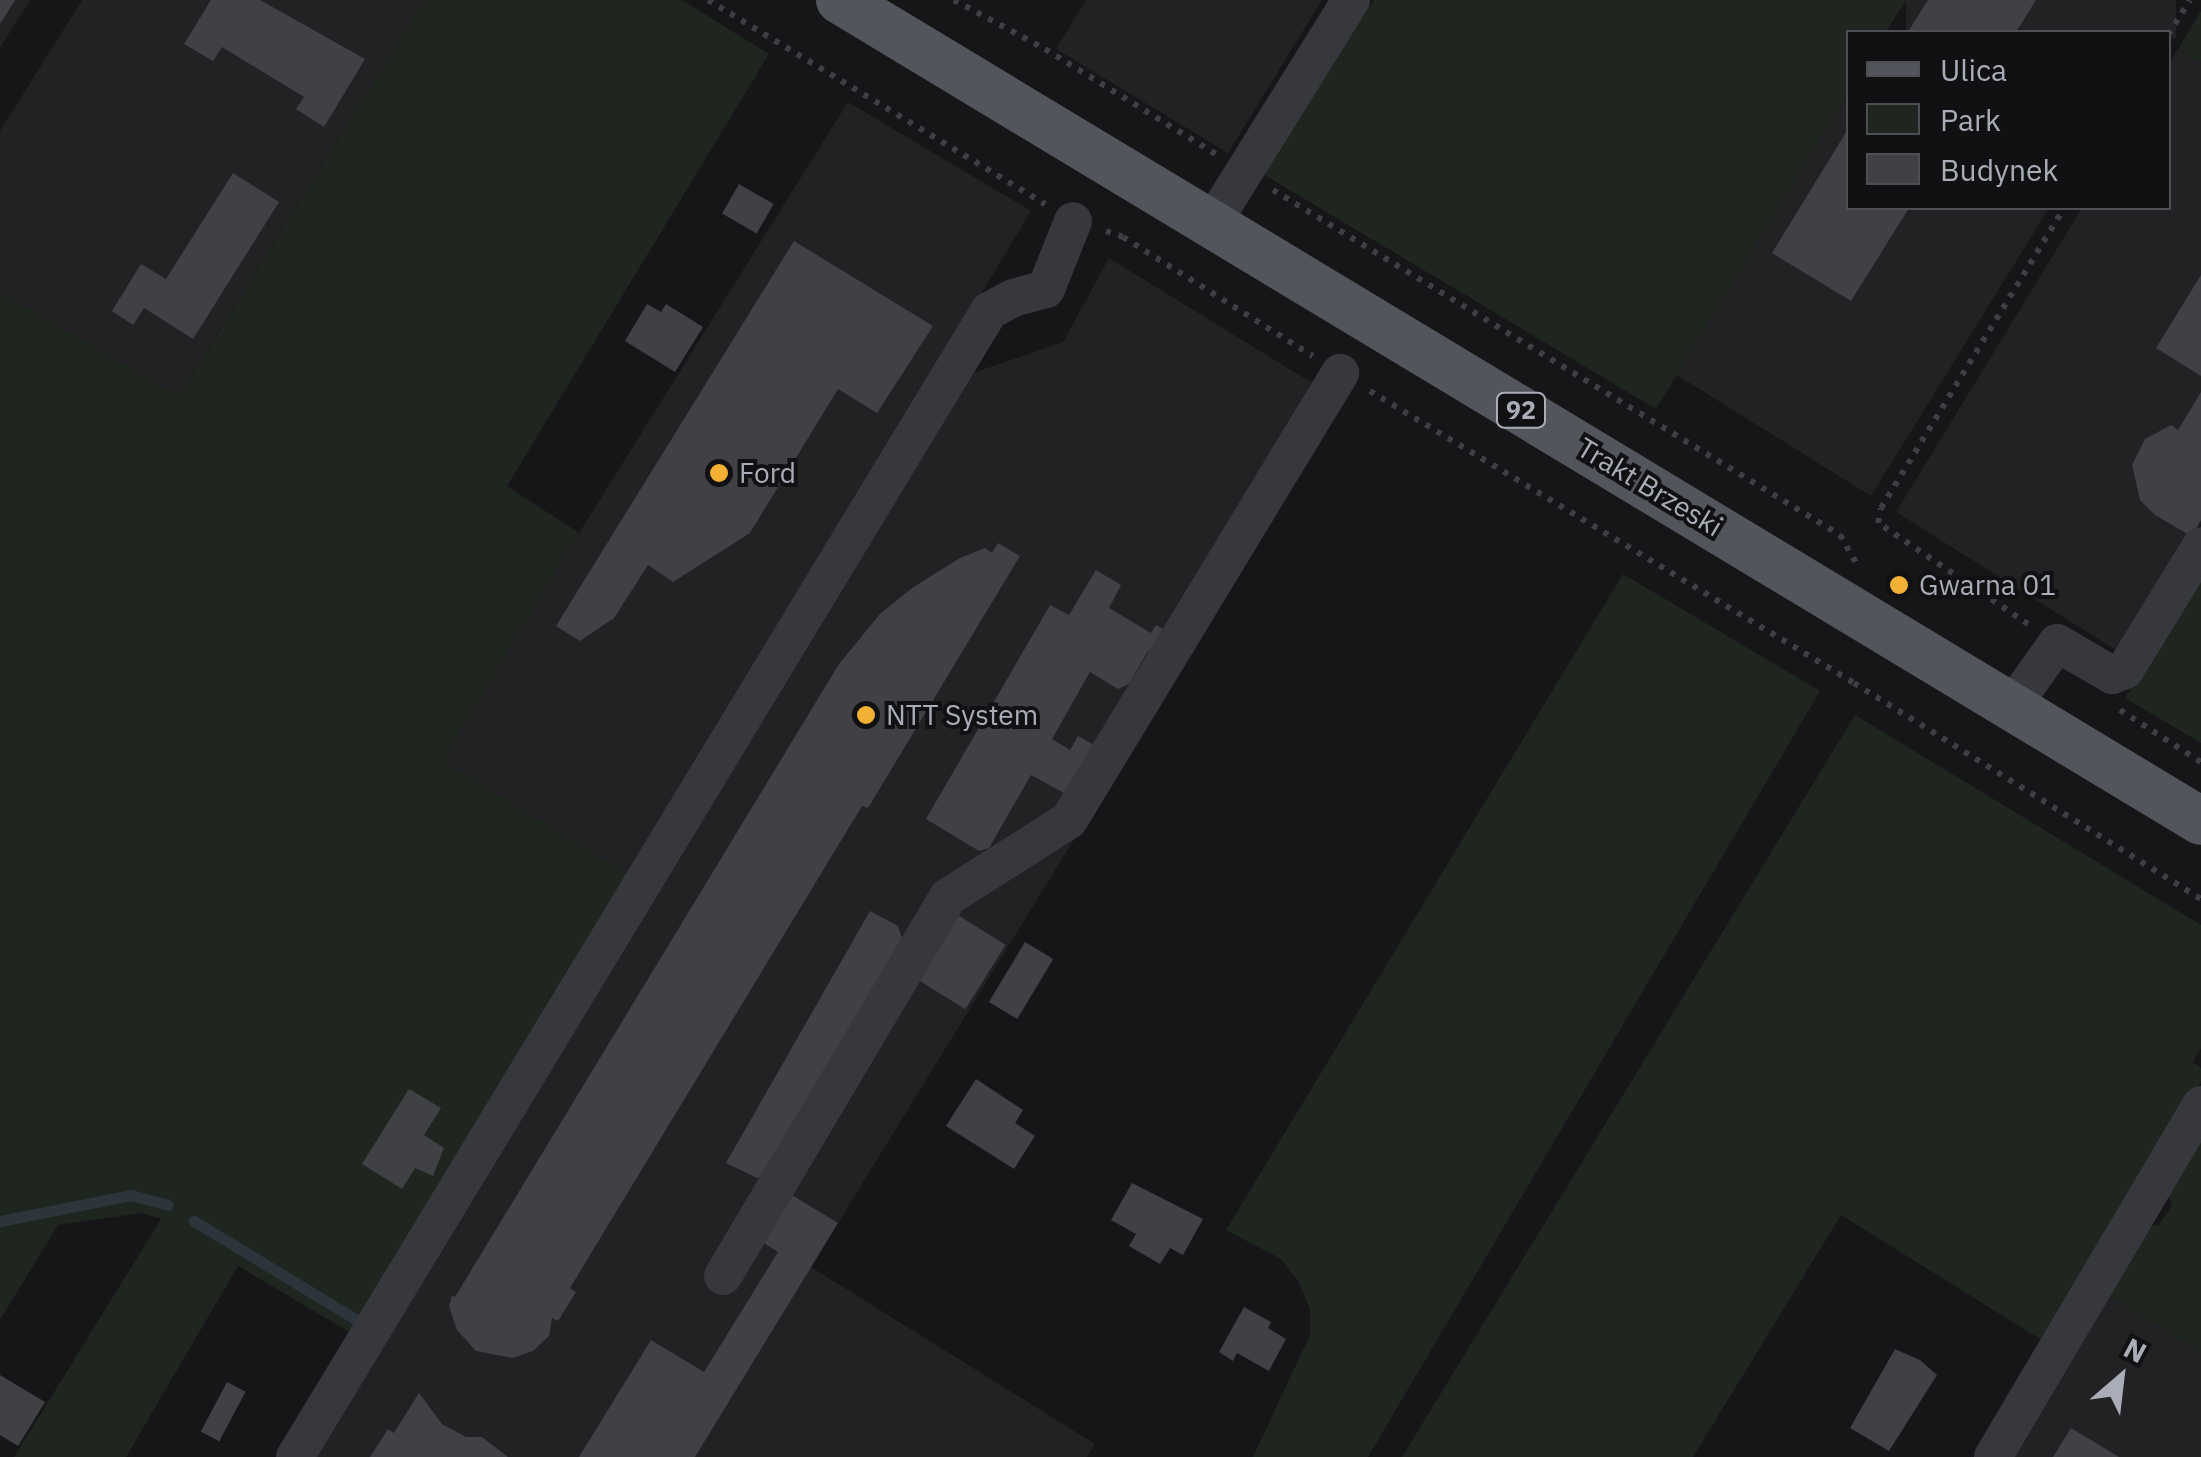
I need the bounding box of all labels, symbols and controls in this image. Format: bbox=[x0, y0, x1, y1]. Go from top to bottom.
legend bbox=[1846, 30, 2171, 210]
text: Ulica bbox=[1940, 50, 2007, 89]
text: Park bbox=[1940, 100, 2001, 139]
text: Budynek bbox=[1940, 150, 2058, 189]
road number: 92 bbox=[1496, 390, 1546, 430]
street label: Trakt Brzeski bbox=[1572, 431, 1728, 543]
place label: Ford bbox=[739, 456, 796, 490]
marker: Ford bbox=[708, 462, 730, 484]
place label: Gwarna 01 bbox=[1919, 568, 2056, 602]
marker: Gwarna 01 bbox=[1888, 574, 1910, 596]
place label: NTT System bbox=[886, 698, 1038, 732]
marker: NTT System bbox=[855, 704, 877, 726]
north arrow bbox=[2071, 1327, 2171, 1427]
text: N bbox=[2118, 1329, 2153, 1371]

